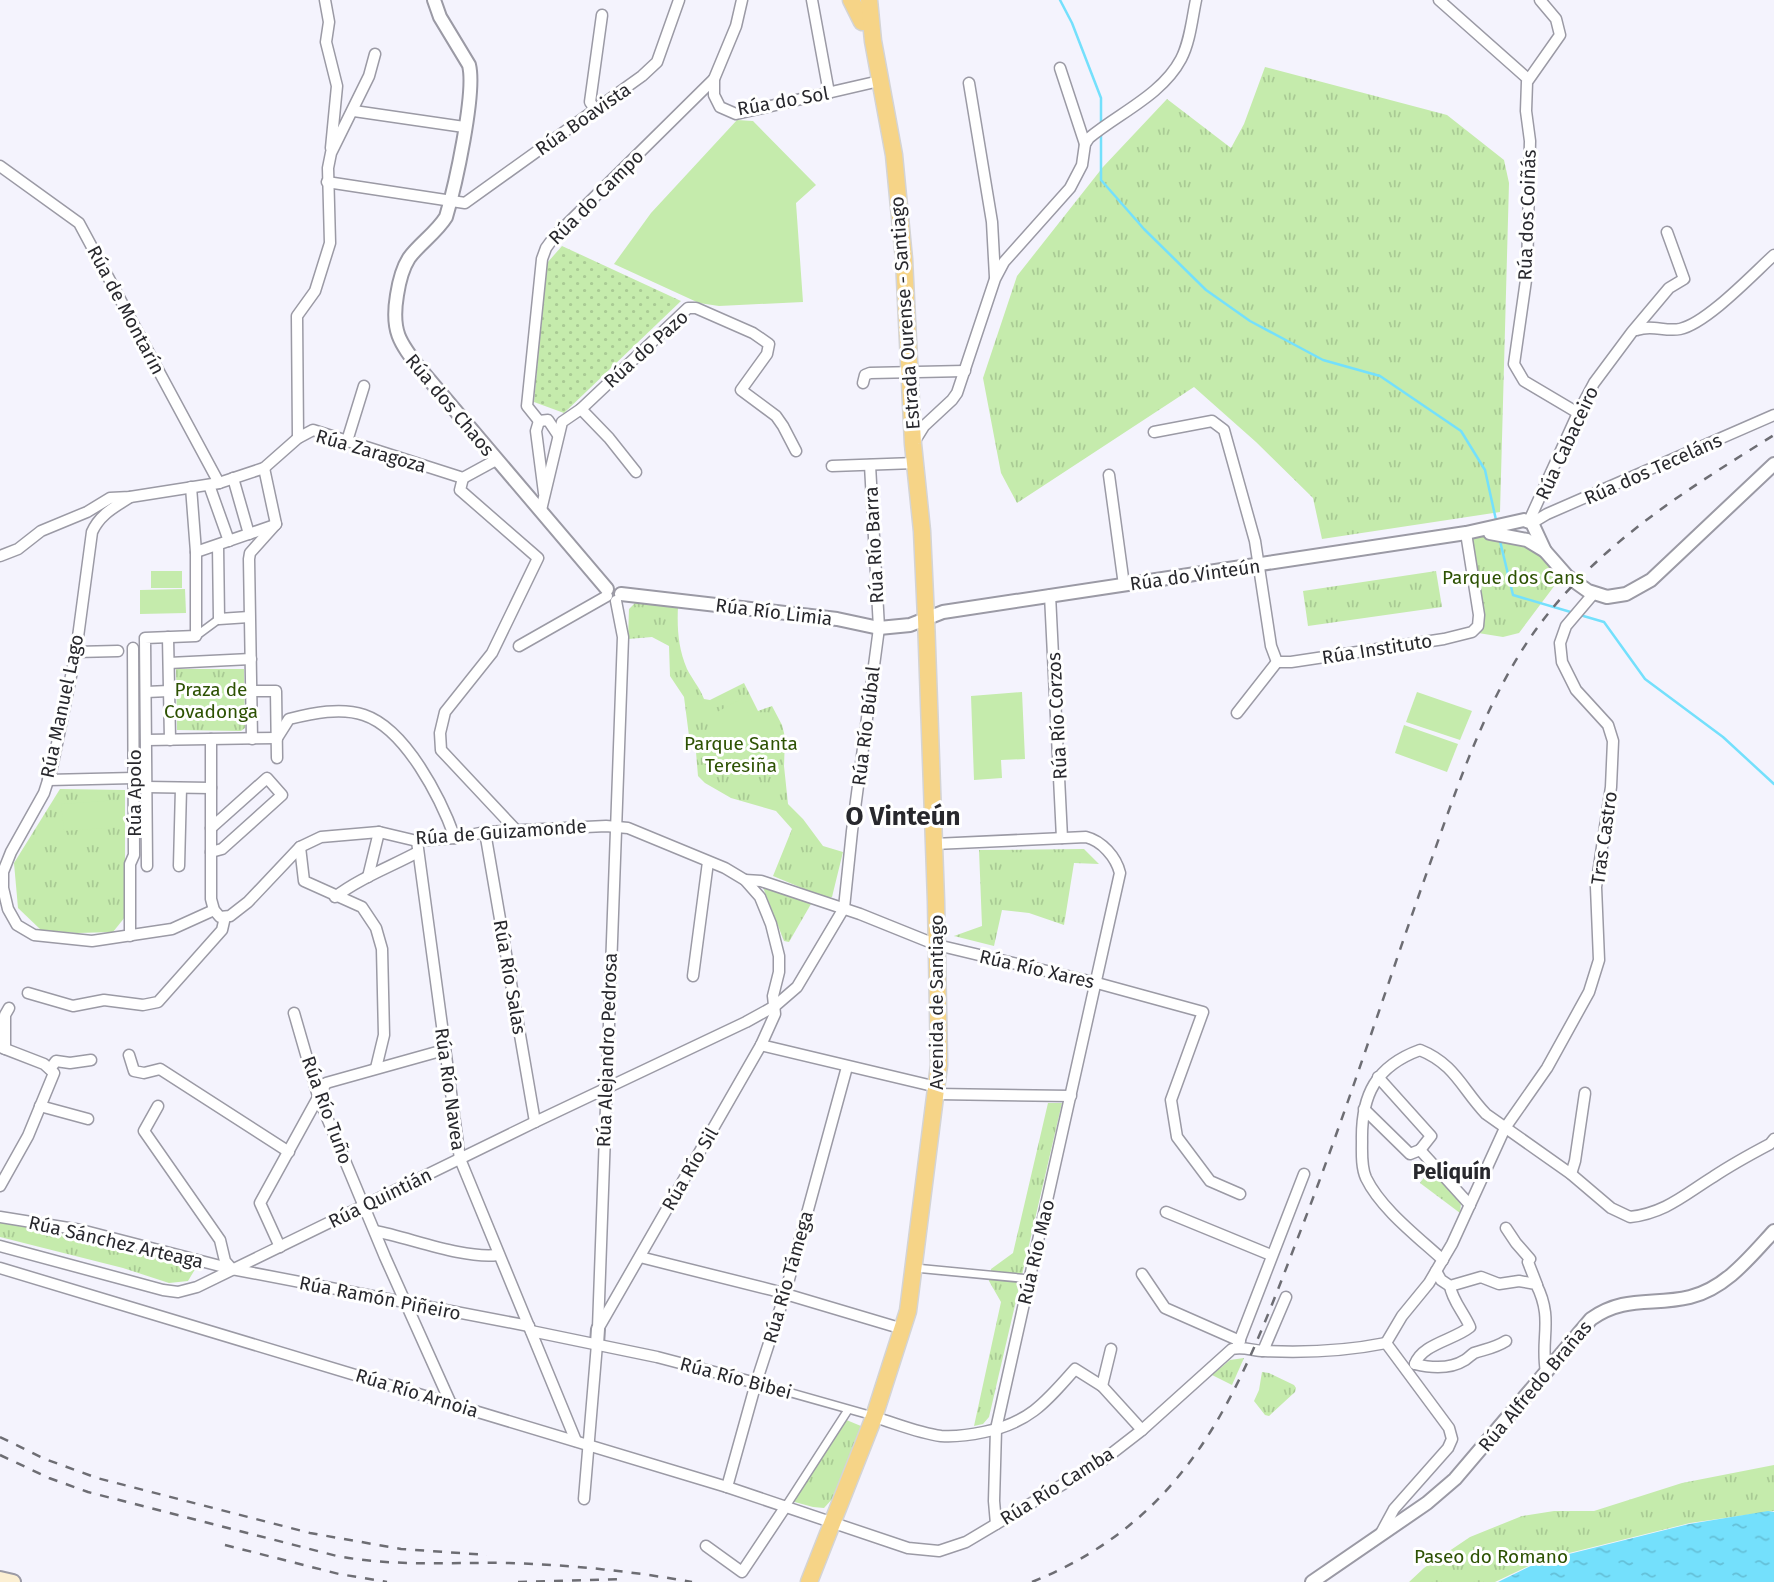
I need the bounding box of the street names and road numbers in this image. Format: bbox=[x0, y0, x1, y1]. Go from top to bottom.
street label: Rúa Boavista bbox=[531, 78, 635, 160]
street label: Rúa do Sol bbox=[735, 82, 831, 120]
street label: Rúa do Campo bbox=[544, 145, 648, 249]
street label: Rúa dos Coiñás bbox=[1513, 149, 1541, 281]
street label: Estrada Ourense - Santiago bbox=[885, 196, 925, 430]
street label: Rúa de Montarín bbox=[82, 242, 170, 378]
street label: Rúa do Pazo bbox=[599, 305, 693, 393]
street label: Rúa dos Chaos bbox=[401, 349, 499, 461]
street label: Rúa Cabaceiro bbox=[1531, 383, 1603, 503]
street label: Rúa Zaragoza bbox=[313, 424, 429, 478]
street label: Rúa dos Teceláns bbox=[1581, 428, 1726, 510]
street label: Rúa Río Barra bbox=[859, 486, 889, 604]
street label: Rúa do Vinteún bbox=[1128, 554, 1262, 596]
street label: Rúa Río Limia bbox=[714, 593, 834, 631]
street label: Rúa Instituto bbox=[1320, 629, 1434, 669]
street label: Rúa Manuel Lago bbox=[36, 632, 88, 780]
street label: Rúa Río Corzos bbox=[1042, 652, 1072, 780]
street label: Rúa Río Búbal bbox=[847, 664, 885, 787]
street label: Rúa Apolo bbox=[123, 749, 146, 837]
street label: Tras Castro bbox=[1586, 790, 1622, 886]
street label: Rúa de Guizamonde bbox=[415, 815, 587, 849]
street label: Avenida de Santiago bbox=[925, 914, 948, 1090]
street label: Rúa Río Salas bbox=[489, 918, 531, 1036]
street label: Rúa Río Xares bbox=[977, 945, 1097, 993]
street label: Rúa Alejandro Pedrosa bbox=[592, 952, 622, 1148]
street label: Rúa Río Navea bbox=[430, 1026, 470, 1152]
street label: Rúa Río Tuño bbox=[297, 1053, 357, 1167]
street label: Rúa Río Sil bbox=[657, 1123, 723, 1215]
street label: Rúa Quintián bbox=[324, 1163, 436, 1233]
street label: Rúa Río Mao bbox=[1013, 1197, 1059, 1307]
street label: Rúa Río Támega bbox=[758, 1208, 818, 1346]
street label: Rúa Sánchez Arteaga bbox=[26, 1211, 206, 1273]
street label: Rúa Ramón Piñeiro bbox=[297, 1271, 463, 1325]
street label: Rúa Alfredo Brañas bbox=[1473, 1316, 1597, 1456]
street label: Rúa Río Bibei bbox=[678, 1352, 794, 1404]
street label: Rúa Río Arnoia bbox=[353, 1363, 481, 1423]
street label: Rúa Río Camba bbox=[996, 1442, 1118, 1530]

